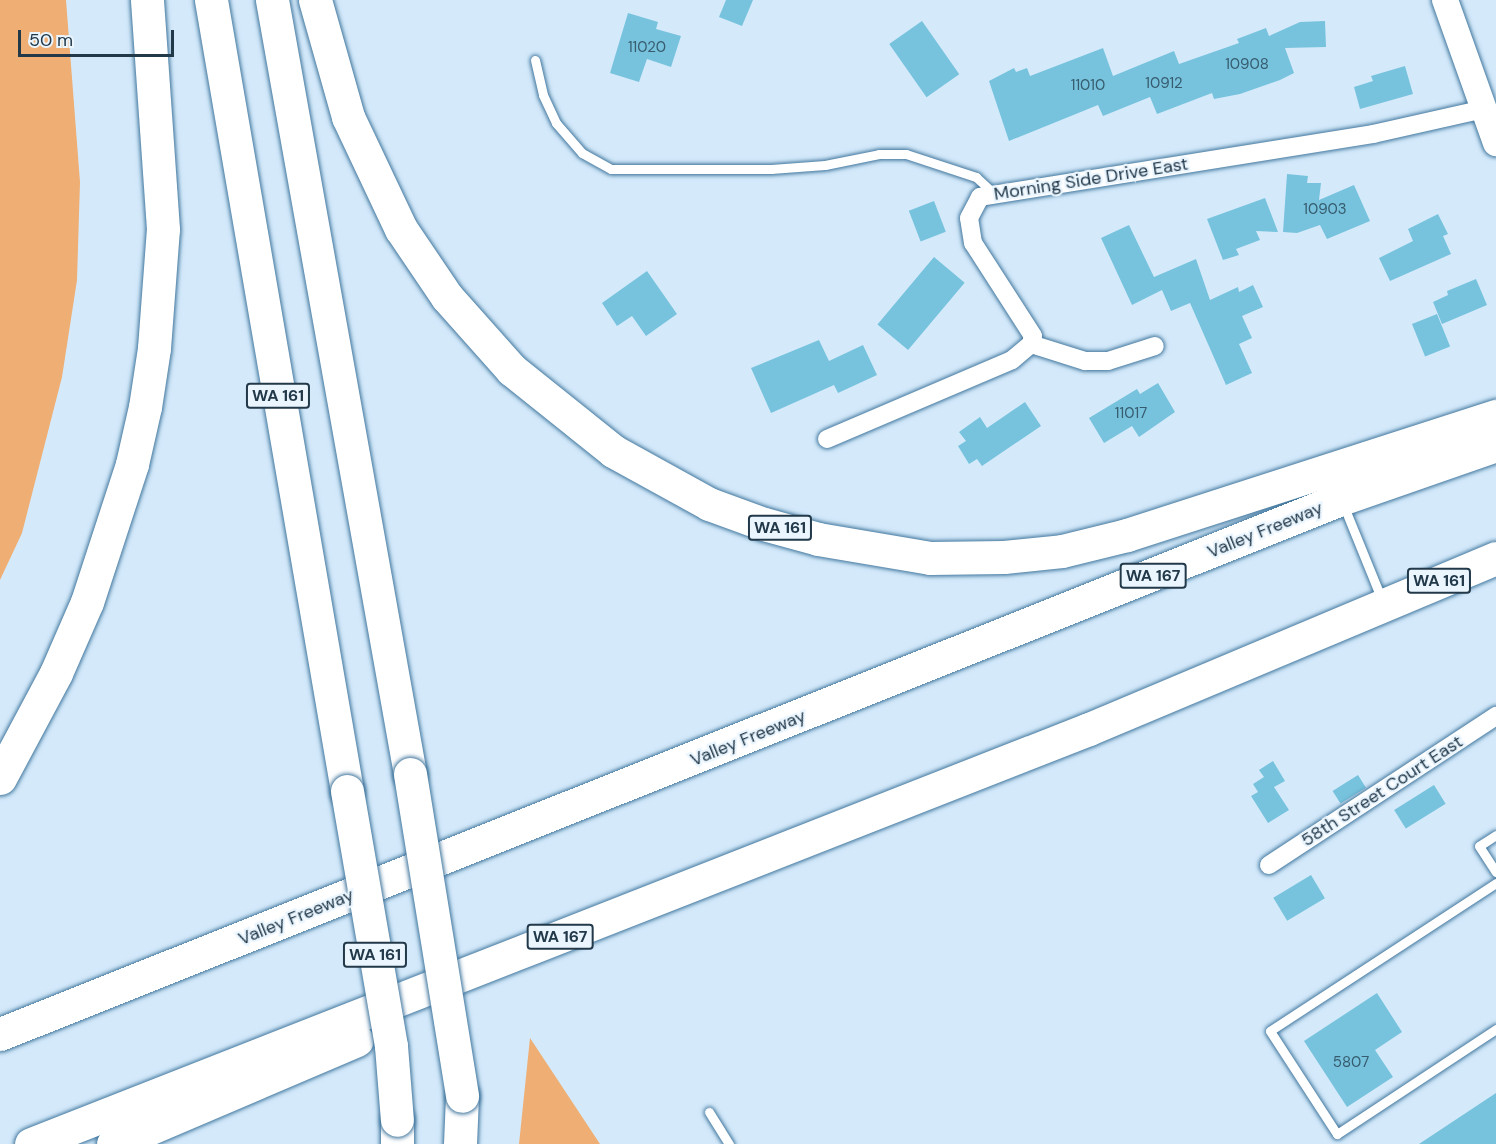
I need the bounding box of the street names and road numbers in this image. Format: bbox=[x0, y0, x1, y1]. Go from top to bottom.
street label: Morning Side Drive East bbox=[992, 153, 1190, 205]
road number: WA 161 bbox=[245, 383, 311, 409]
street label: Valley Freeway bbox=[1204, 497, 1326, 563]
road number: WA 161 bbox=[747, 515, 813, 541]
road number: WA 167 bbox=[1118, 563, 1188, 589]
road number: WA 161 bbox=[1406, 568, 1472, 594]
street label: Valley Freeway bbox=[687, 705, 809, 771]
street label: 58th Street Court East bbox=[1297, 731, 1467, 851]
street label: Valley Freeway bbox=[235, 884, 357, 950]
road number: WA 167 bbox=[526, 924, 594, 950]
road number: WA 161 bbox=[342, 942, 408, 968]

